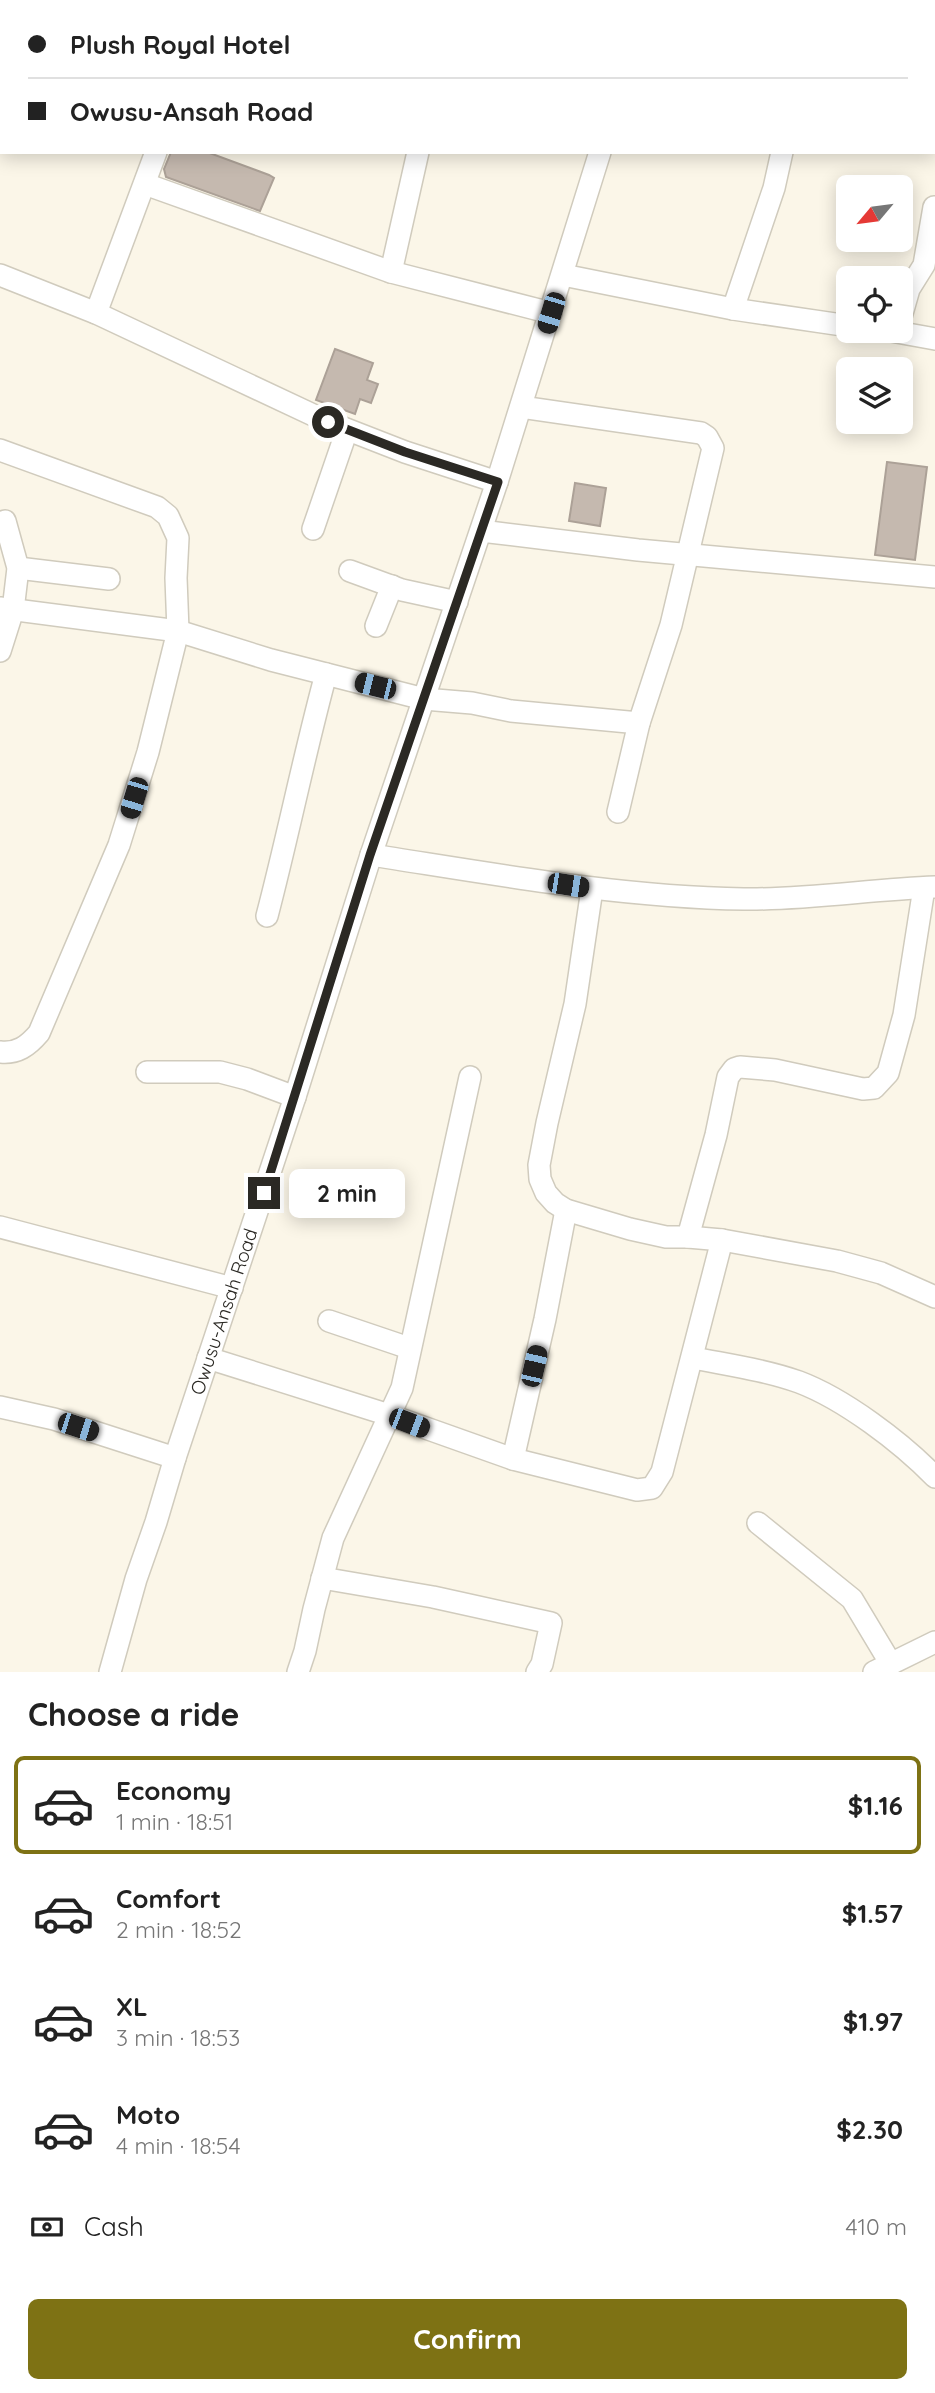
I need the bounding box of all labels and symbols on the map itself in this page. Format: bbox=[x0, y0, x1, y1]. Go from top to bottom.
north arrow bbox=[836, 175, 914, 252]
car bbox=[535, 290, 568, 336]
route start bbox=[312, 406, 344, 438]
car bbox=[353, 671, 398, 701]
car bbox=[118, 775, 151, 821]
car bbox=[546, 871, 591, 899]
callout: 2 min bbox=[288, 1168, 404, 1218]
route end bbox=[248, 1177, 280, 1209]
street label: Owusu-Ansah Road bbox=[185, 1225, 262, 1398]
car bbox=[520, 1343, 549, 1389]
car bbox=[386, 1406, 433, 1440]
car bbox=[55, 1411, 102, 1443]

